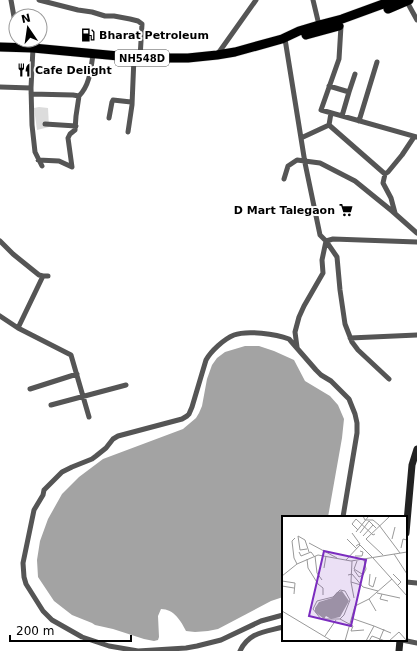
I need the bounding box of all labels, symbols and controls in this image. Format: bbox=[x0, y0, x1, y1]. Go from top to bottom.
north arrow bbox=[8, 8, 48, 48]
text: N bbox=[20, 11, 32, 26]
fuel station icon: Bharat Petroleum bbox=[80, 27, 96, 43]
place label: Bharat Petroleum bbox=[99, 29, 209, 42]
road number: NH548D bbox=[115, 50, 169, 66]
restaurant icon: Cafe Delight bbox=[16, 62, 32, 78]
place label: Cafe Delight bbox=[35, 64, 112, 77]
supermarket icon: D Mart Talegaon bbox=[338, 202, 354, 218]
place label: D Mart Talegaon bbox=[234, 204, 335, 217]
inset map bbox=[282, 516, 407, 641]
scale bar bbox=[10, 617, 131, 643]
text: 200 m bbox=[16, 624, 54, 638]

